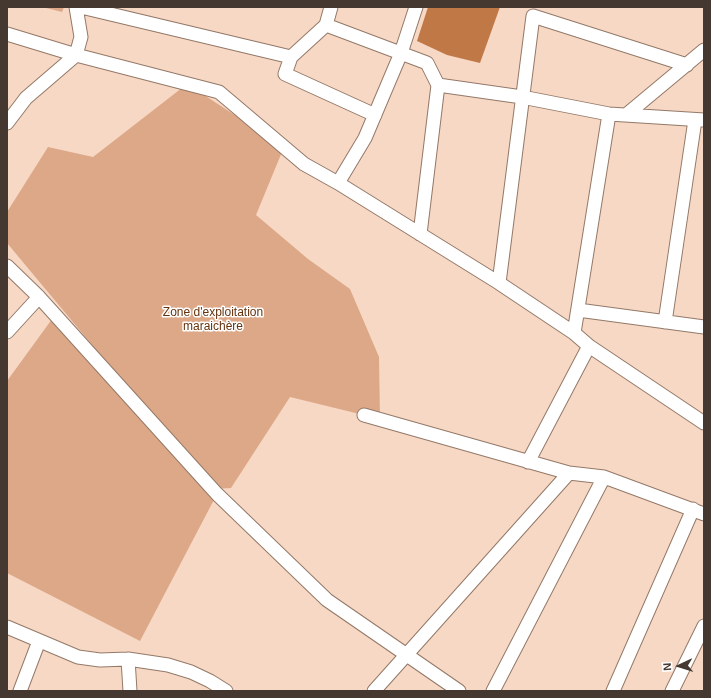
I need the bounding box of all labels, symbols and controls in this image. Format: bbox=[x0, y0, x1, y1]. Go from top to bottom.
park label: Zone d'exploitation maraichère bbox=[163, 306, 263, 334]
north arrow bbox=[659, 646, 699, 686]
text: N bbox=[661, 662, 673, 671]

